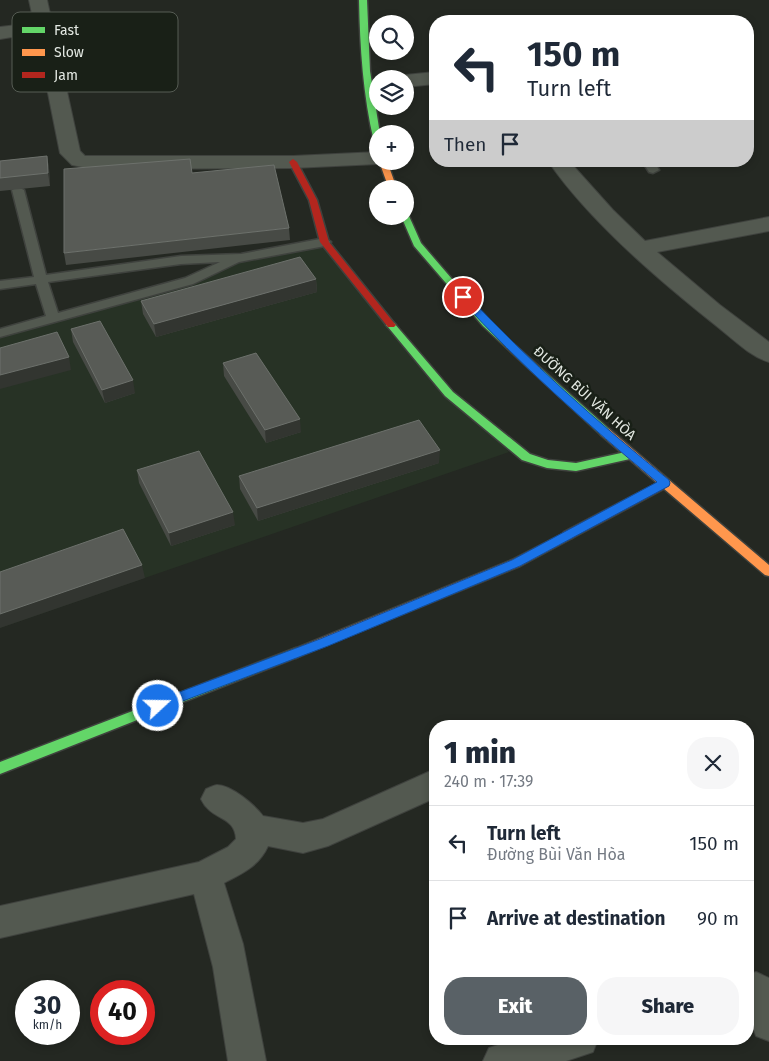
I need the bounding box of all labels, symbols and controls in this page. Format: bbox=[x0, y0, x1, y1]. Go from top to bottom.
legend bbox=[12, 12, 178, 92]
map controls bbox=[369, 15, 414, 225]
button: search bbox=[369, 15, 414, 60]
text: Fast bbox=[54, 22, 80, 39]
text: 150 m bbox=[527, 33, 620, 75]
icon: left bbox=[444, 35, 509, 100]
text: Slow bbox=[54, 44, 84, 61]
text: Jam bbox=[54, 67, 78, 84]
button: layers bbox=[369, 70, 414, 115]
text: Turn left bbox=[527, 75, 611, 102]
button: + bbox=[369, 125, 414, 170]
icon: arrive bbox=[496, 130, 524, 158]
text: Then bbox=[444, 133, 486, 156]
button: − bbox=[369, 180, 414, 225]
pin bbox=[442, 276, 484, 318]
icon: arrive bbox=[449, 283, 477, 311]
street label: ĐƯỜNG BÙI VĂN HÒA bbox=[530, 342, 640, 444]
position arrow bbox=[131, 679, 183, 731]
text: 1 min bbox=[444, 735, 516, 771]
button: close bbox=[687, 737, 739, 789]
text: 240 m · 17:39 bbox=[444, 772, 533, 791]
text: Turn left bbox=[487, 822, 561, 845]
icon: left bbox=[444, 829, 472, 857]
text: 150 m bbox=[689, 832, 739, 855]
text: Đường Bùi Văn Hòa bbox=[487, 845, 625, 864]
icon: arrive bbox=[444, 904, 472, 932]
text: Arrive at destination bbox=[487, 907, 666, 930]
text: 90 m bbox=[697, 907, 739, 930]
button: Exit bbox=[444, 977, 587, 1035]
button: Share bbox=[597, 977, 739, 1035]
speed limit sign: 40 bbox=[90, 980, 155, 1045]
text: 30 bbox=[34, 991, 61, 1021]
text: km/h bbox=[33, 1018, 62, 1032]

